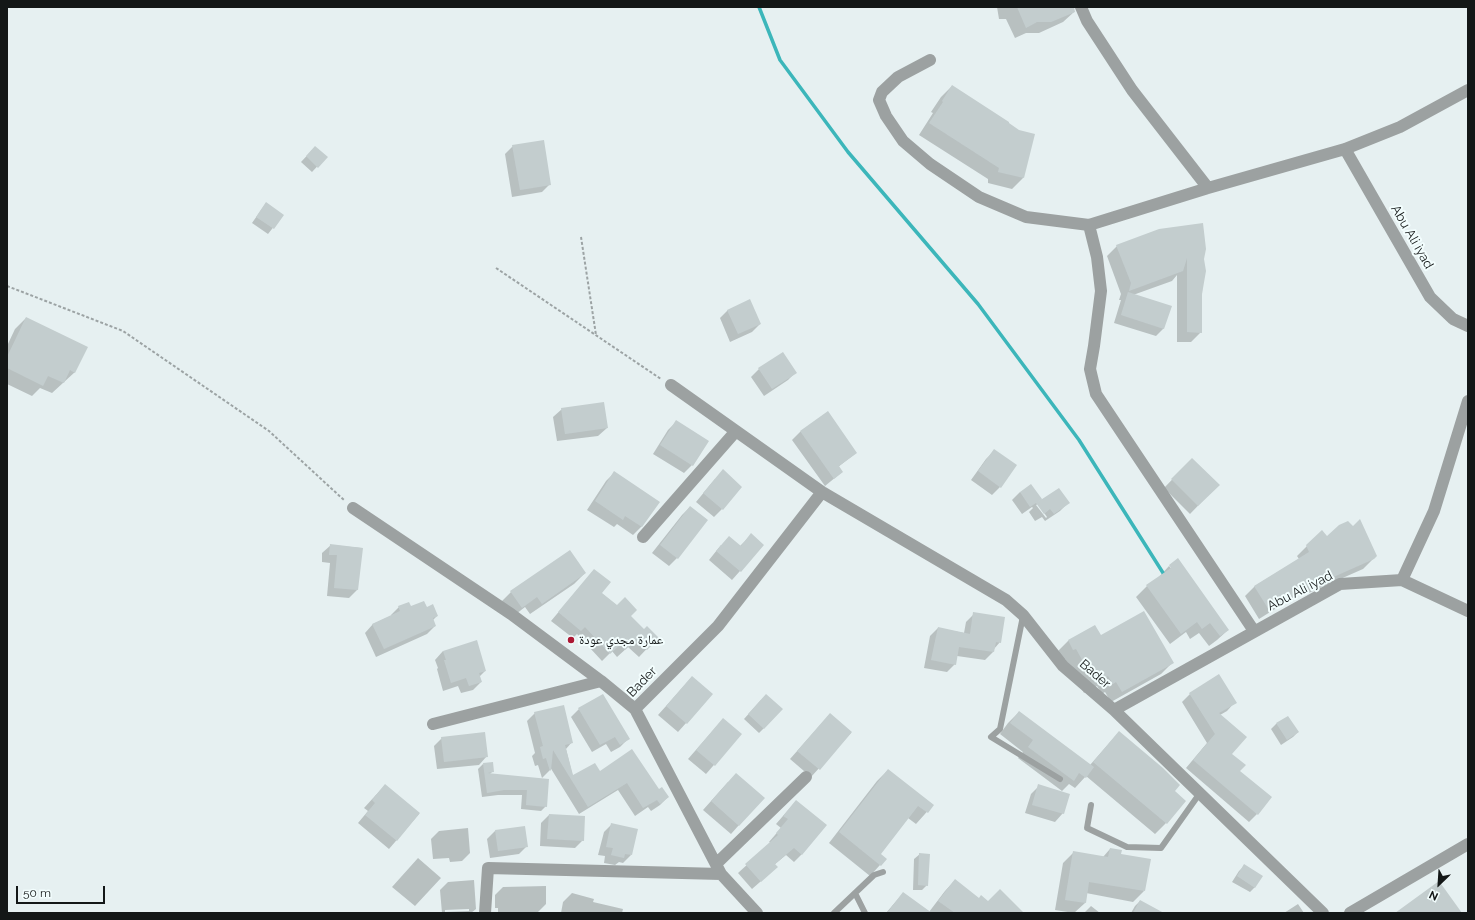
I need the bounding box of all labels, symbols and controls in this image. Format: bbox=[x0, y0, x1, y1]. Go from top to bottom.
street label: Abu Ali iyad bbox=[1387, 202, 1437, 272]
street label: Abu Ali iyad bbox=[1265, 568, 1335, 614]
place label: عمارة مجدي عودة bbox=[579, 632, 663, 648]
marker: عمارة مجدي عودة bbox=[566, 635, 576, 645]
street label: Bader bbox=[1076, 656, 1114, 692]
street label: Bader bbox=[624, 664, 660, 700]
north arrow bbox=[1419, 864, 1459, 904]
scale bar bbox=[18, 878, 107, 904]
text: 50 m bbox=[23, 886, 51, 900]
text: N bbox=[1427, 888, 1440, 903]

